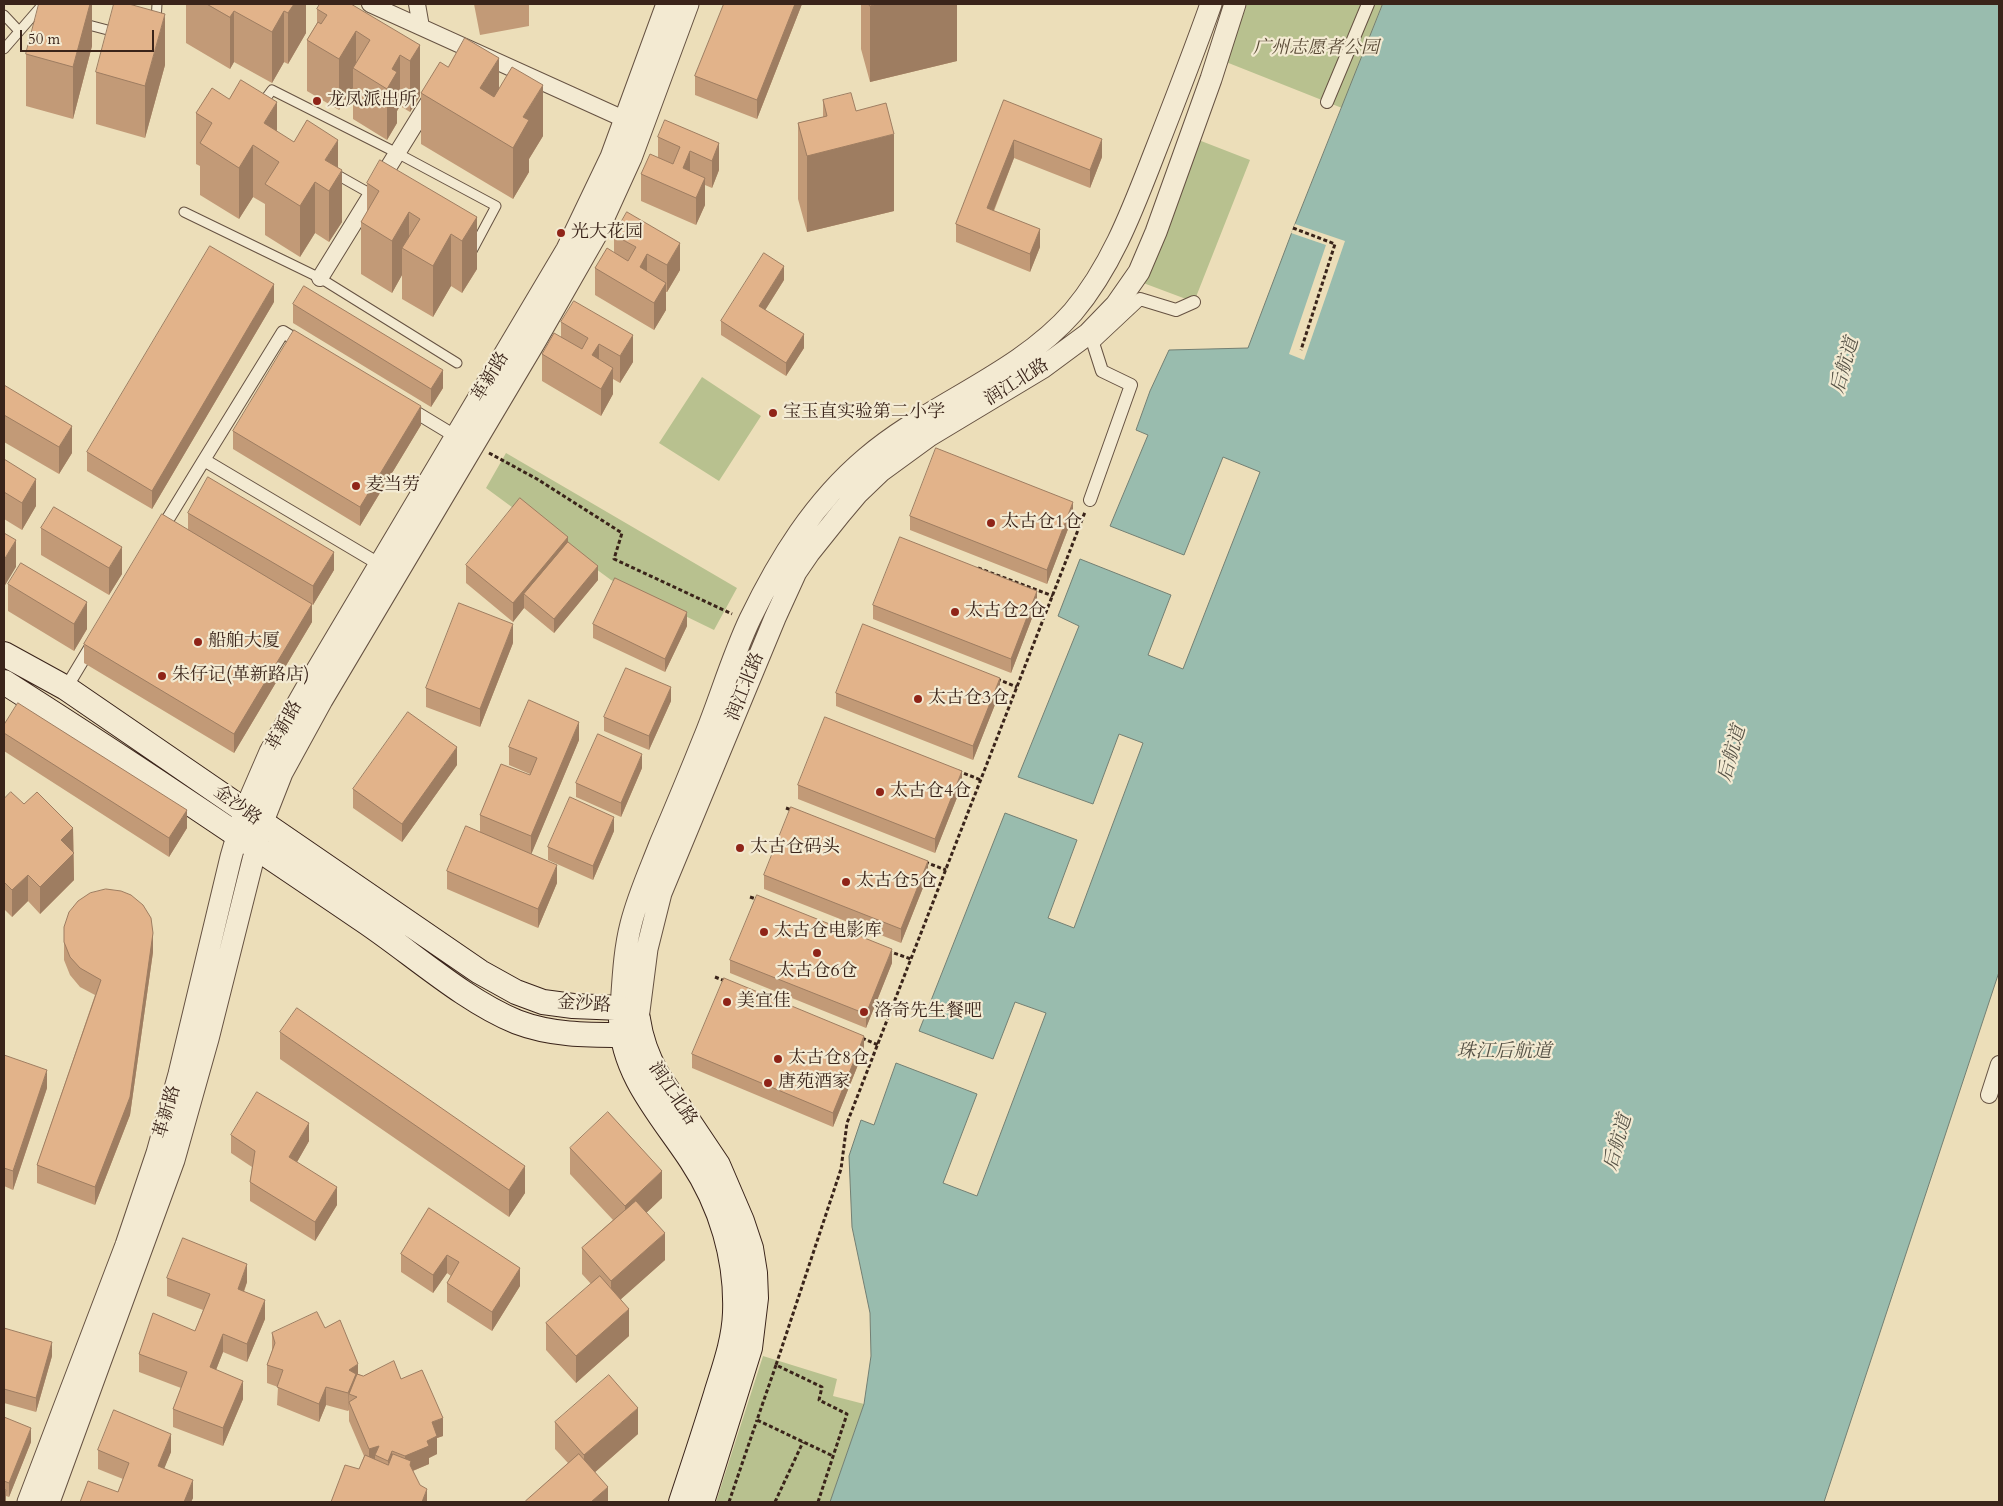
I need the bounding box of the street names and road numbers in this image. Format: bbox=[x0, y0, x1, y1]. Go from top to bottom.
street label: 革新路 bbox=[468, 348, 514, 406]
street label: 润江北路 bbox=[981, 355, 1053, 411]
street label: 润江北路 bbox=[723, 650, 769, 724]
street label: 革新路 bbox=[262, 697, 308, 755]
street label: 金沙路 bbox=[209, 781, 265, 831]
street label: 金沙路 bbox=[556, 992, 612, 1018]
street label: 润江北路 bbox=[643, 1058, 701, 1130]
street label: 革新路 bbox=[150, 1083, 186, 1141]

